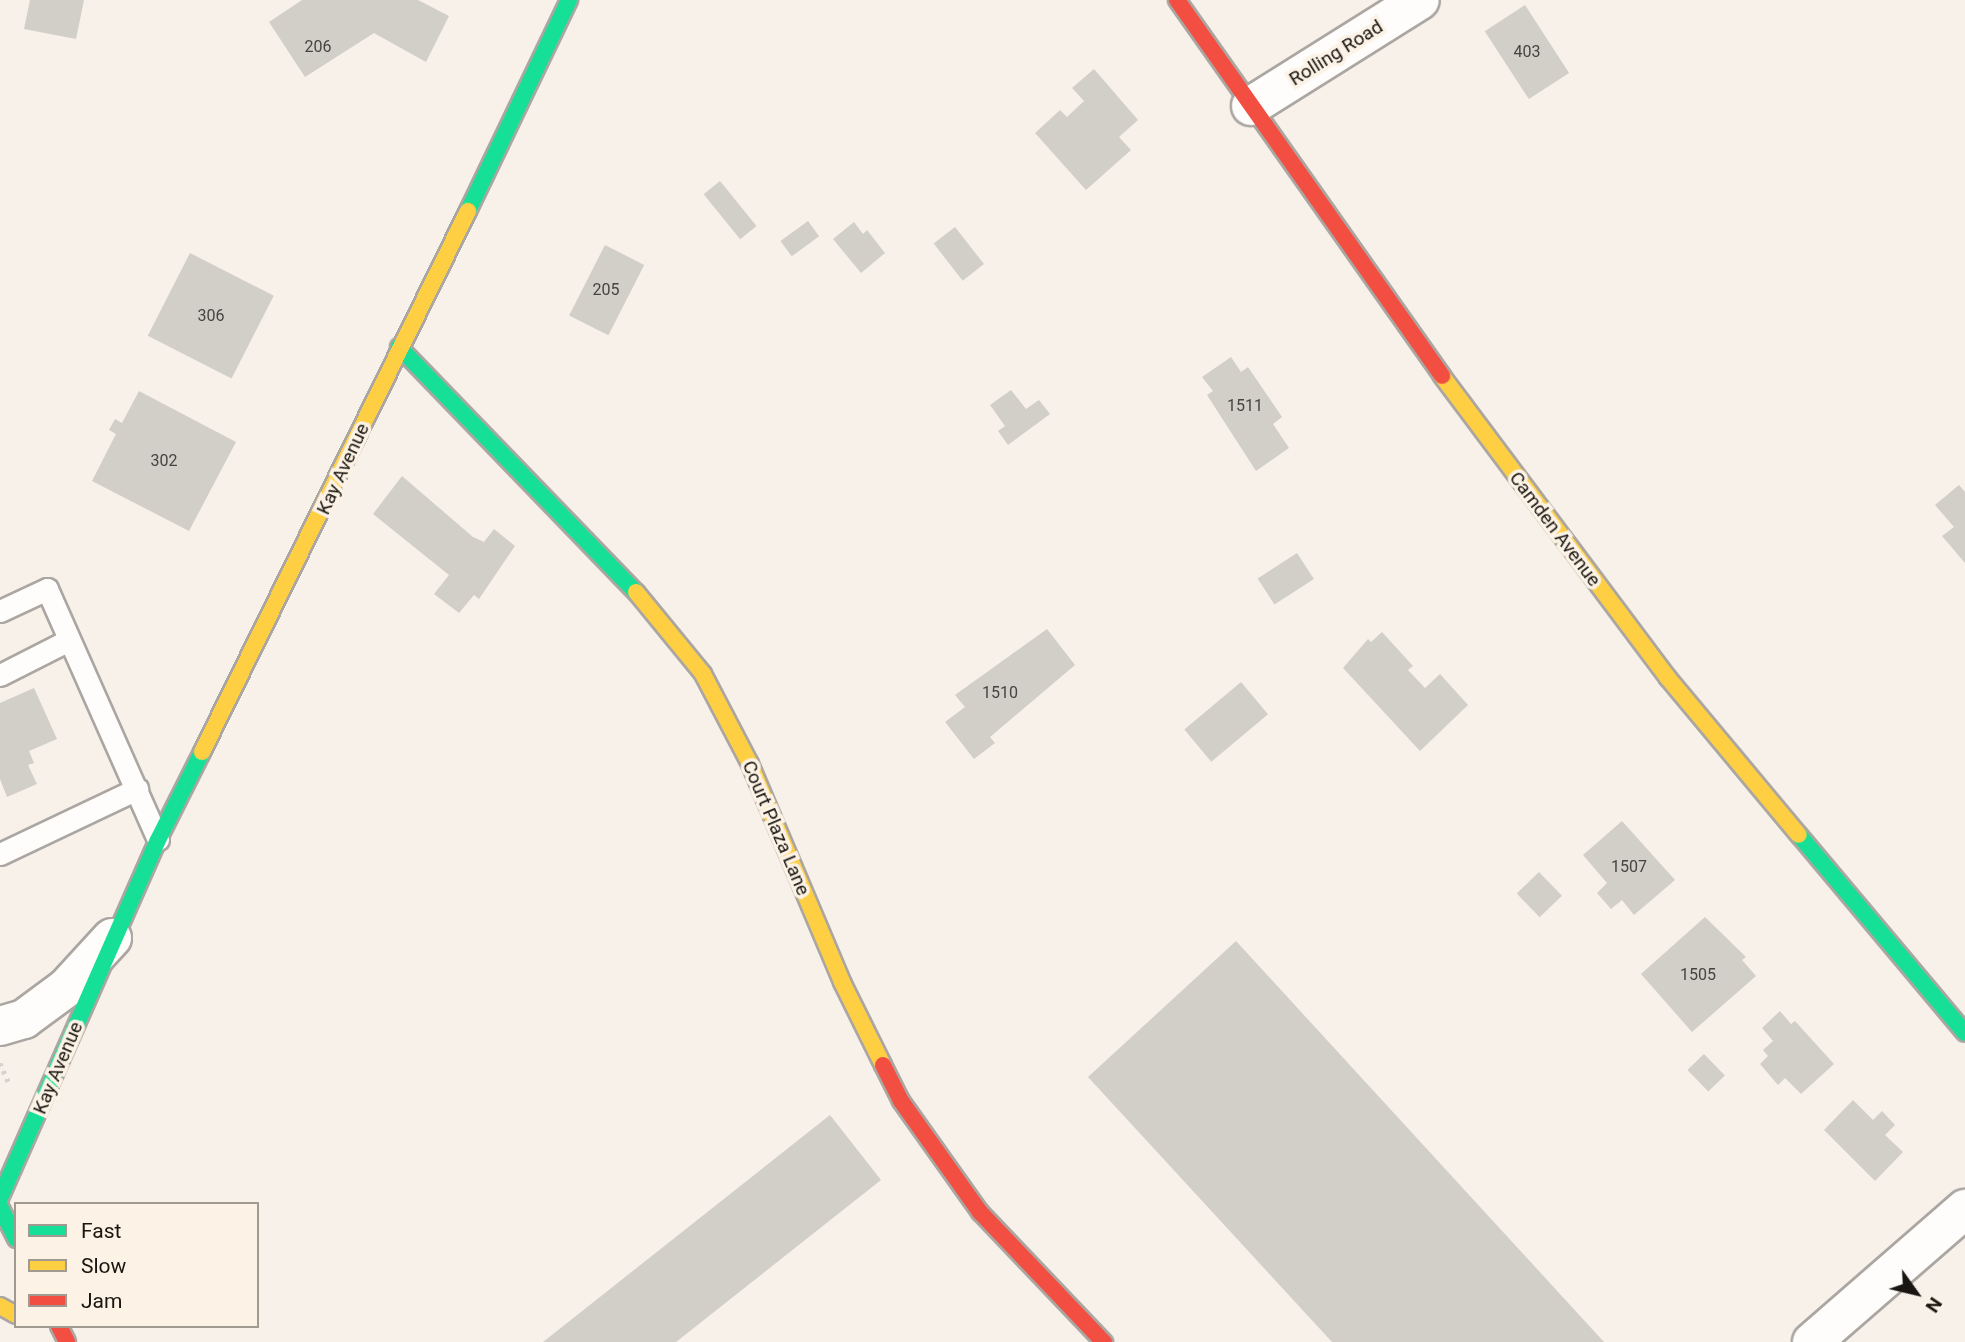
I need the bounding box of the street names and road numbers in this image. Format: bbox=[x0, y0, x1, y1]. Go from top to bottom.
street label: Rolling Road bbox=[1285, 15, 1387, 91]
street label: Kay Avenue bbox=[312, 420, 374, 518]
street label: Camden Avenue bbox=[1505, 467, 1605, 591]
street label: Court Plaza Lane bbox=[737, 757, 815, 899]
street label: Kay Avenue bbox=[28, 1018, 88, 1118]

